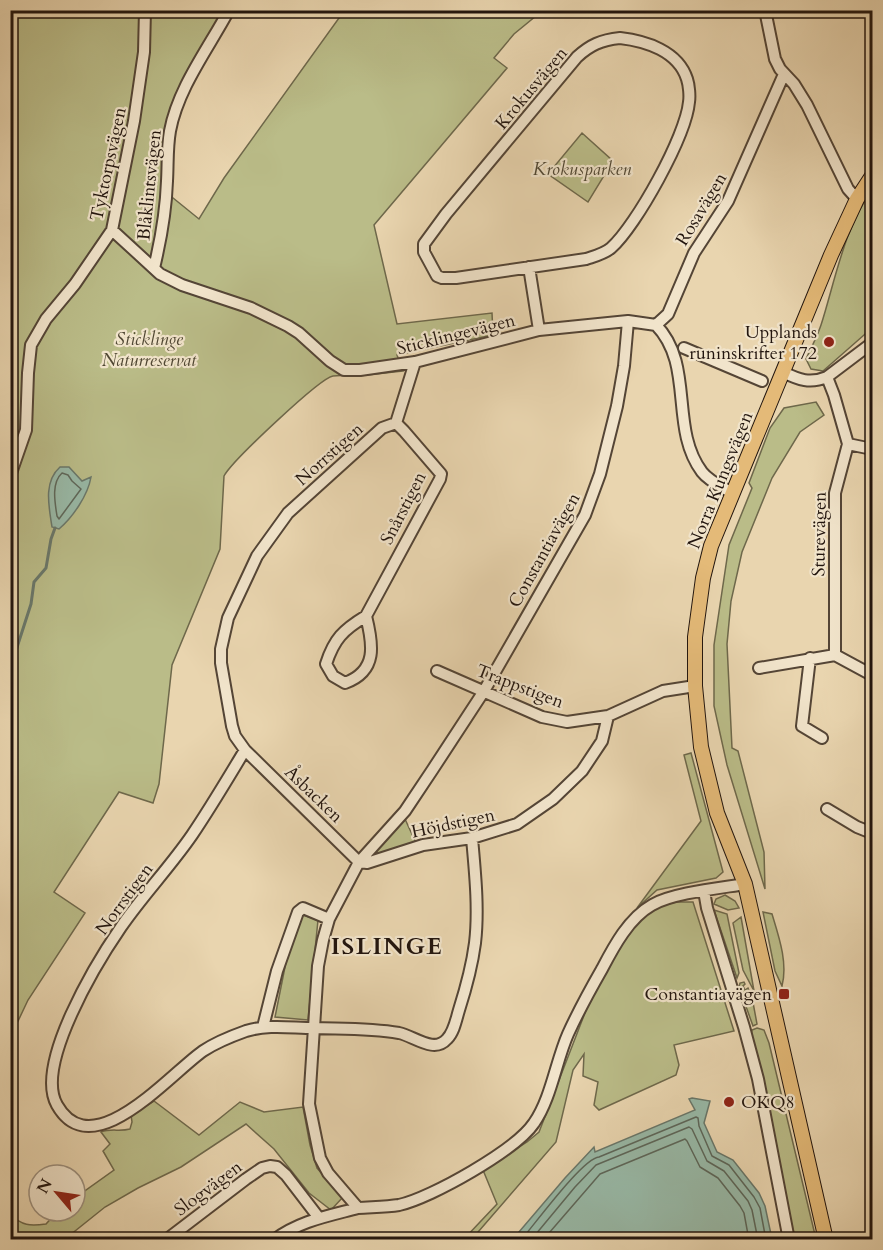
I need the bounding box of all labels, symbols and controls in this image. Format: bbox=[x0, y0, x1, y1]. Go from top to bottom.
street label: Krokusvägen bbox=[489, 41, 574, 135]
street label: Tyktorpsvägen bbox=[84, 104, 133, 223]
street label: Blåklintsvägen bbox=[131, 128, 168, 242]
park label: Krokusparken bbox=[533, 157, 631, 182]
street label: Rosavägen bbox=[670, 167, 734, 251]
street label: Sticklingevägen bbox=[394, 308, 519, 361]
place label: Upplands runinskrifter 172 bbox=[689, 320, 817, 366]
park label: Sticklinge Naturreservat bbox=[102, 327, 197, 373]
marker: Upplands runinskrifter 172 bbox=[822, 335, 836, 349]
street label: Norra Kungsvägen bbox=[682, 407, 760, 553]
street label: Norrstigen bbox=[290, 417, 369, 492]
street label: Snårstigen bbox=[374, 467, 433, 549]
street label: Constantiavägen bbox=[503, 488, 587, 612]
street label: Sturevägen bbox=[806, 491, 833, 577]
street label: Trappstigen bbox=[472, 658, 568, 715]
street label: Åsbacken bbox=[279, 760, 349, 829]
street label: Höjdstigen bbox=[409, 802, 498, 845]
street label: Norrstigen bbox=[90, 858, 160, 940]
district label: ISLINGE bbox=[331, 930, 443, 963]
place label: Constantiavägen bbox=[645, 982, 773, 1007]
marker: Constantiavägen bbox=[777, 987, 791, 1001]
place label: OKQ8 bbox=[741, 1090, 795, 1115]
marker: OKQ8 bbox=[722, 1095, 736, 1109]
street label: Slogvägen bbox=[169, 1154, 248, 1222]
north arrow bbox=[27, 1163, 87, 1223]
text: N bbox=[32, 1175, 58, 1198]

